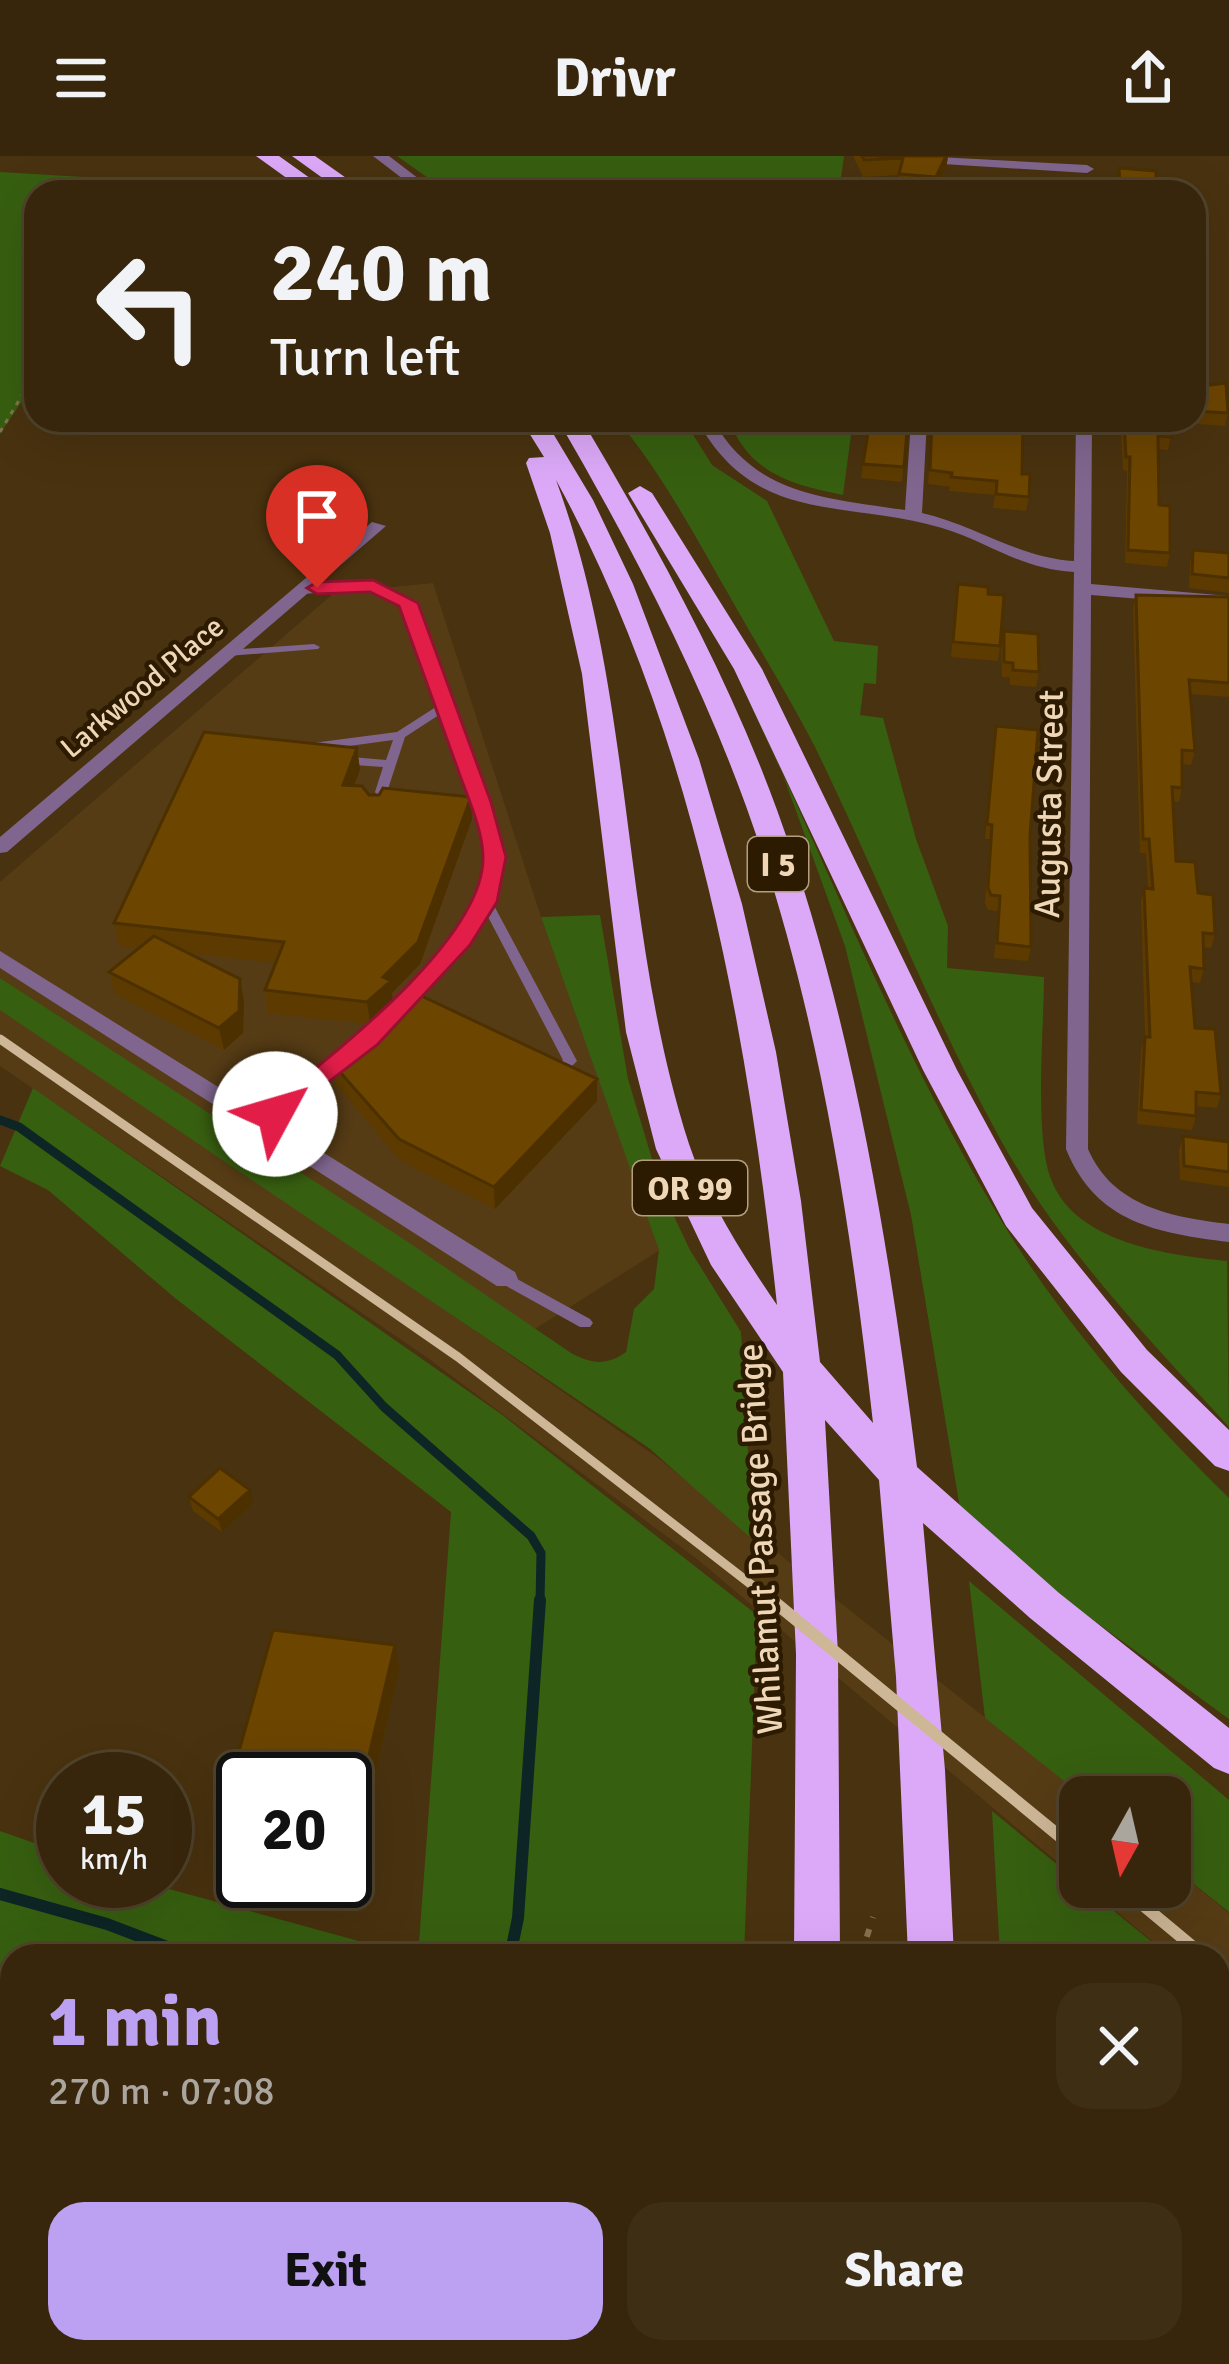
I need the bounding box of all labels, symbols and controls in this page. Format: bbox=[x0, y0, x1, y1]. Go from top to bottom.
icon: menu bbox=[48, 45, 114, 111]
text: Drivr bbox=[554, 45, 675, 112]
icon: share bbox=[1115, 45, 1181, 111]
text: 240 m bbox=[270, 221, 492, 325]
icon: left bbox=[72, 228, 228, 384]
text: Turn left bbox=[270, 324, 460, 391]
pin bbox=[266, 465, 368, 588]
icon: arrive bbox=[284, 483, 350, 549]
street label: Larkwood Place bbox=[53, 608, 231, 766]
street label: Augusta Street bbox=[1025, 689, 1074, 919]
road number: I 5 bbox=[748, 837, 808, 891]
position arrow bbox=[212, 1051, 338, 1177]
road number: OR 99 bbox=[633, 1161, 747, 1215]
street label: Whilamut Passage Bridge bbox=[728, 1342, 793, 1735]
speed limit sign: 20 bbox=[216, 1752, 372, 1908]
north arrow bbox=[1059, 1776, 1191, 1908]
map controls bbox=[1059, 1776, 1191, 1908]
text: 15 bbox=[82, 1778, 146, 1852]
text: km/h bbox=[80, 1841, 148, 1878]
text: 1 min bbox=[48, 1977, 222, 2066]
button: close bbox=[1056, 1983, 1182, 2109]
text: 270 m · 07:08 bbox=[48, 2067, 275, 2115]
button: Exit bbox=[48, 2202, 603, 2340]
button: Share bbox=[627, 2202, 1182, 2340]

